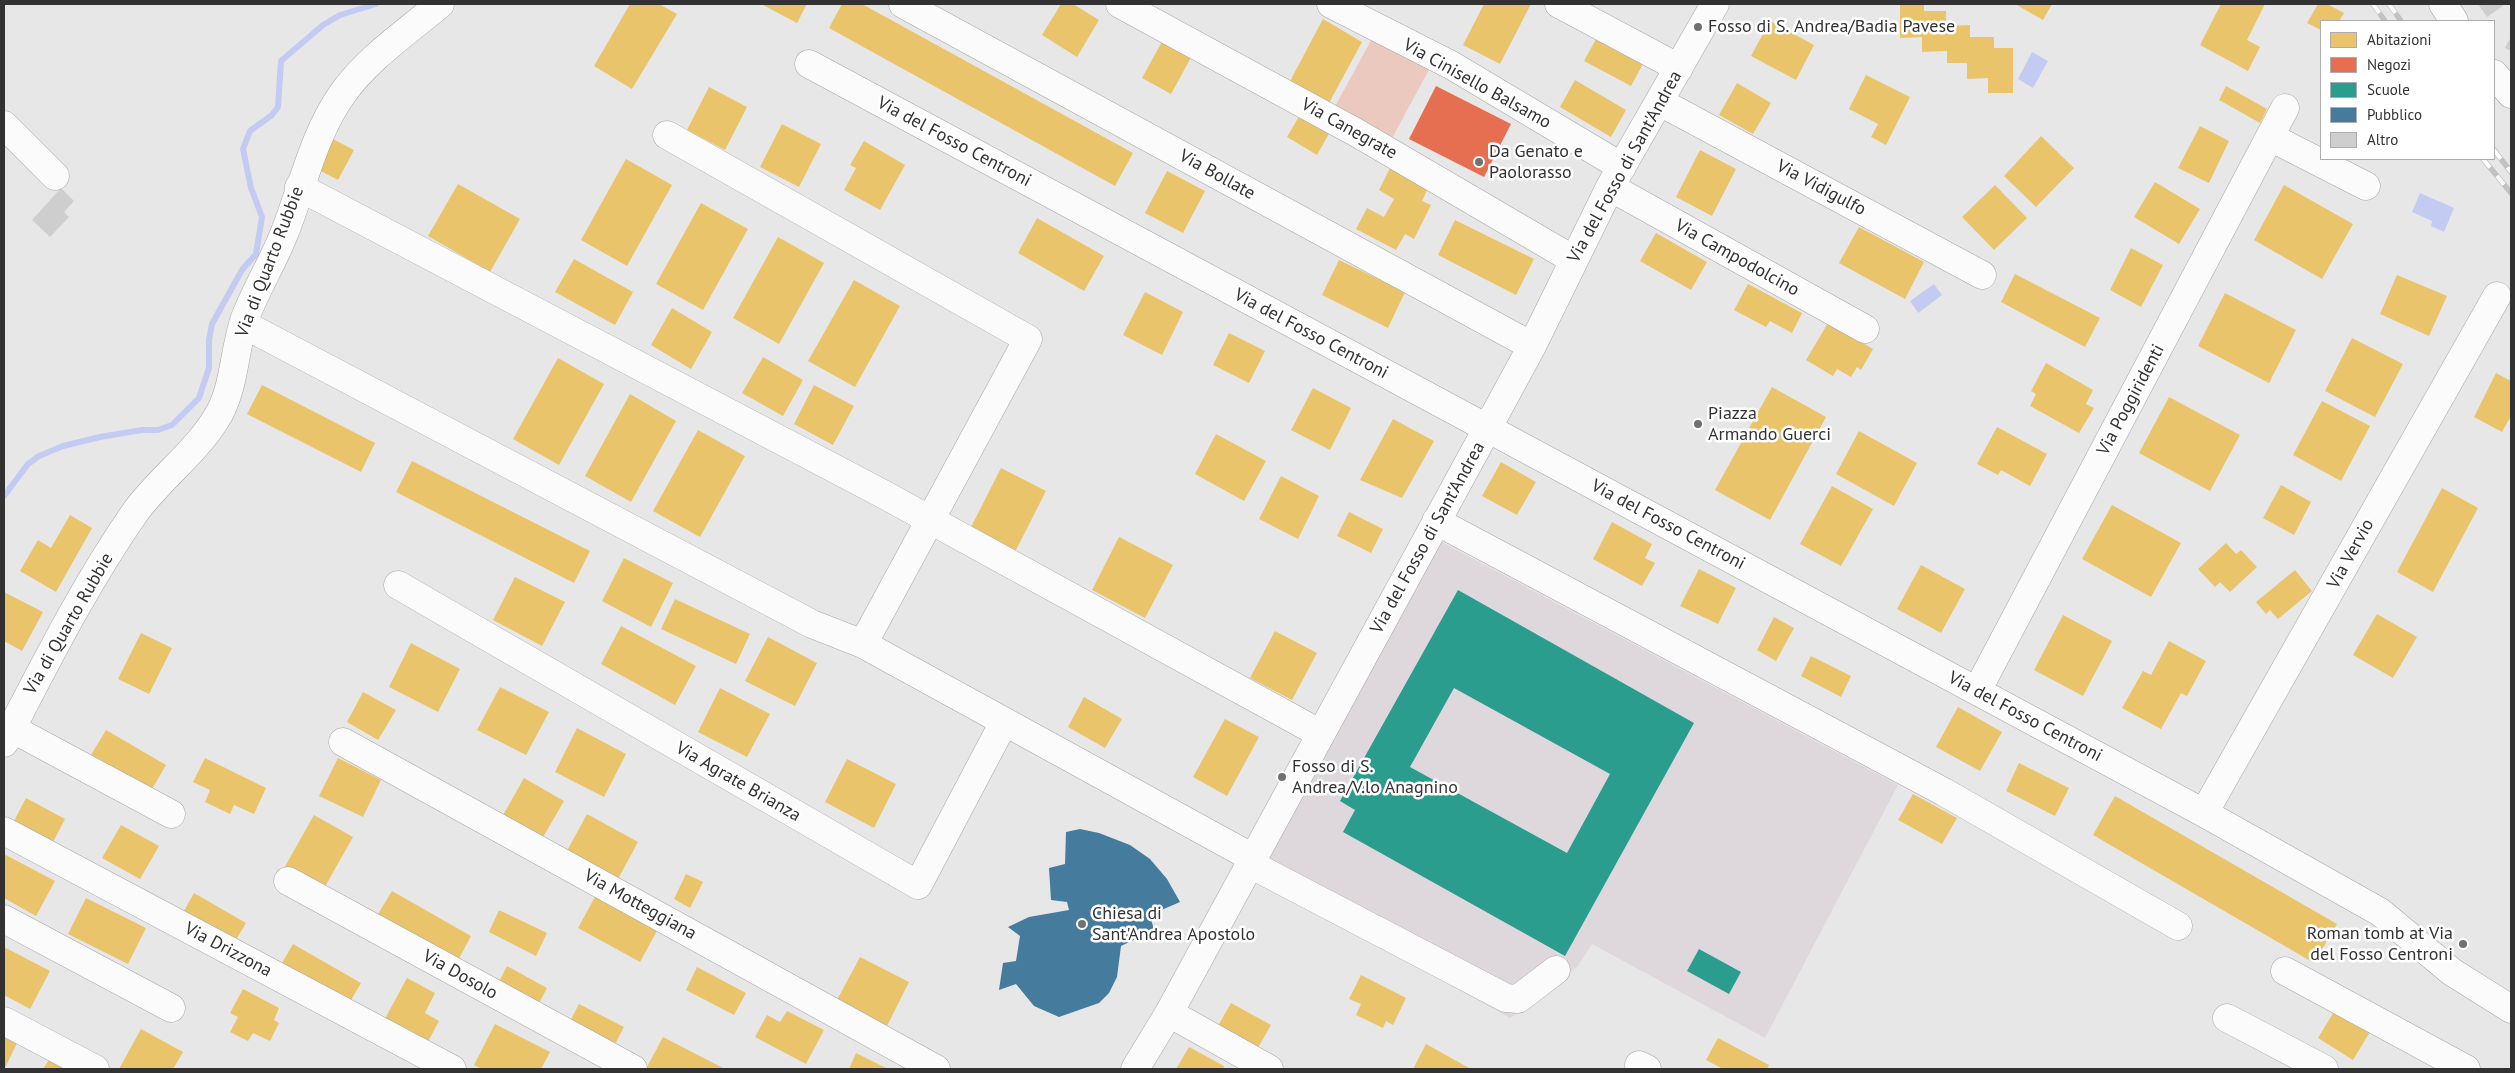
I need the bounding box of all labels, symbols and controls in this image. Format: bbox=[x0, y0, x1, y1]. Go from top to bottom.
place label: Fosso di S. Andrea/Badia Pavese bbox=[1708, 16, 1955, 38]
legend bbox=[2320, 20, 2495, 160]
marker: Fosso di S. Andrea/Badia Pavese bbox=[1692, 21, 1704, 33]
text: Abitazioni bbox=[2367, 30, 2431, 49]
street label: Via Cinisello Balsamo bbox=[1399, 34, 1555, 134]
text: Negozi bbox=[2367, 55, 2411, 74]
street label: Via del Fosso di Sant'Andrea bbox=[1563, 67, 1687, 267]
text: Scuole bbox=[2367, 80, 2410, 99]
street label: Via del Fosso Centroni bbox=[873, 92, 1035, 192]
street label: Via Canegrate bbox=[1297, 94, 1401, 164]
text: Pubblico bbox=[2367, 105, 2422, 124]
text: Altro bbox=[2367, 130, 2398, 149]
place label: Da Genato e Paolorasso bbox=[1489, 141, 1583, 183]
street label: Via Bollate bbox=[1175, 145, 1259, 205]
street label: Via Vidigulfo bbox=[1773, 155, 1869, 221]
marker: Da Genato e Paolorasso bbox=[1473, 156, 1485, 168]
street label: Via di Quarto Rubbie bbox=[231, 184, 309, 340]
street label: Via Campodolcino bbox=[1671, 215, 1803, 301]
street label: Via del Fosso Centroni bbox=[1230, 284, 1392, 384]
street label: Via Poggiridenti bbox=[2093, 341, 2169, 459]
place label: Piazza Armando Guerci bbox=[1708, 403, 1831, 446]
marker: Piazza Armando Guerci bbox=[1692, 418, 1704, 430]
street label: Via del Fosso di Sant'Andrea bbox=[1366, 438, 1490, 638]
street label: Via del Fosso Centroni bbox=[1587, 475, 1749, 575]
street label: Via Vervio bbox=[2323, 515, 2379, 593]
street label: Via di Quarto Rubbie bbox=[20, 549, 118, 699]
street label: Via del Fosso Centroni bbox=[1944, 667, 2106, 767]
street label: Via Agrate Brianza bbox=[672, 737, 804, 827]
place label: Fosso di S. Andrea/V.lo Anagnino bbox=[1292, 756, 1458, 799]
marker: Fosso di S. Andrea/V.lo Anagnino bbox=[1276, 771, 1288, 783]
street label: Via Motteggiana bbox=[580, 865, 700, 945]
place label: Chiesa di Sant'Andrea Apostolo bbox=[1092, 903, 1255, 946]
street label: Via Drizzona bbox=[181, 918, 275, 982]
marker: Chiesa di Sant'Andrea Apostolo bbox=[1076, 918, 1088, 930]
place label: Roman tomb at Via del Fosso Centroni bbox=[2307, 923, 2453, 966]
marker: Roman tomb at Via del Fosso Centroni bbox=[2457, 938, 2469, 950]
street label: Via Dosolo bbox=[419, 946, 501, 1004]

